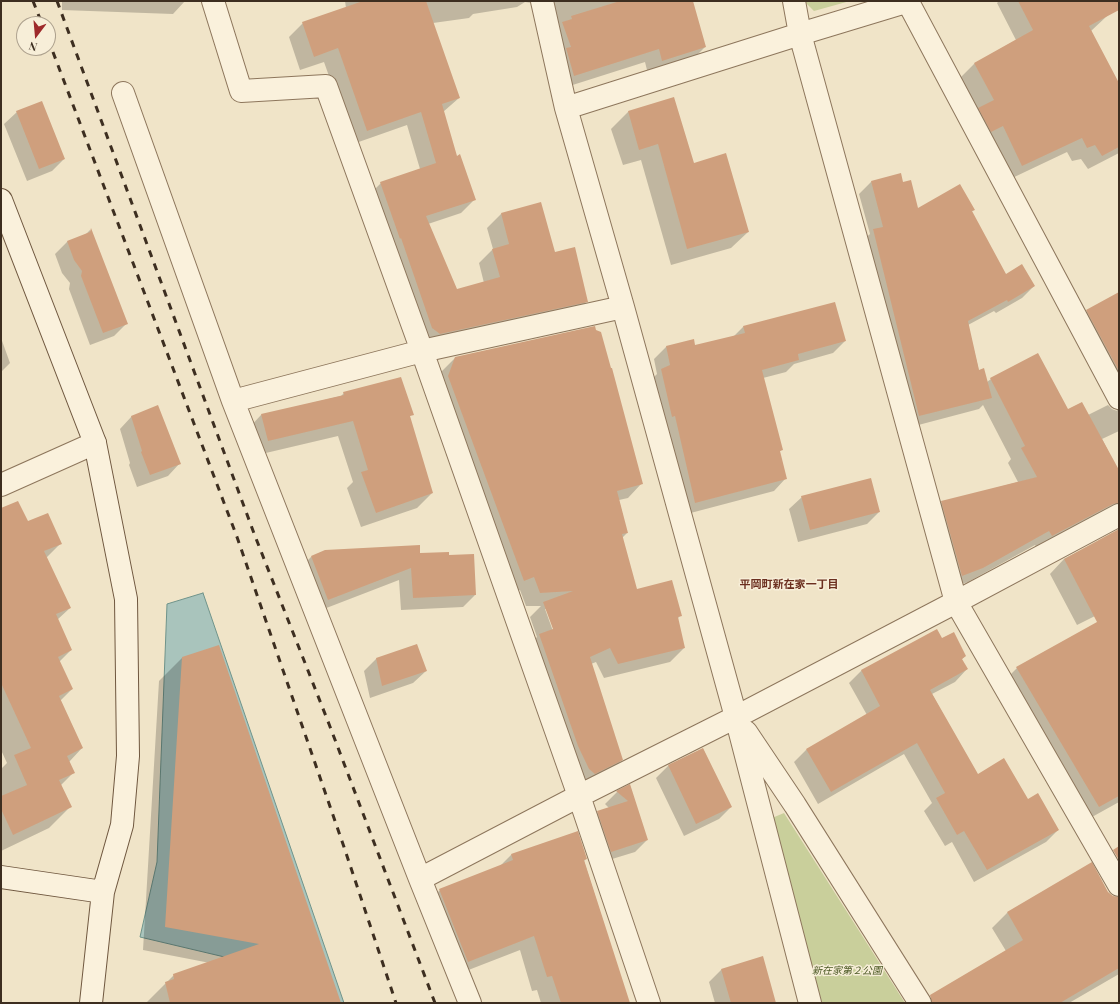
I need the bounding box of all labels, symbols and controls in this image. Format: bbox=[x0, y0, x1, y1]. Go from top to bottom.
north arrow bbox=[16, 16, 56, 56]
text: N bbox=[27, 39, 39, 55]
district label: 平岡町新在家一丁目 bbox=[740, 578, 838, 592]
park label: 新在家第２公園 bbox=[812, 965, 882, 977]

